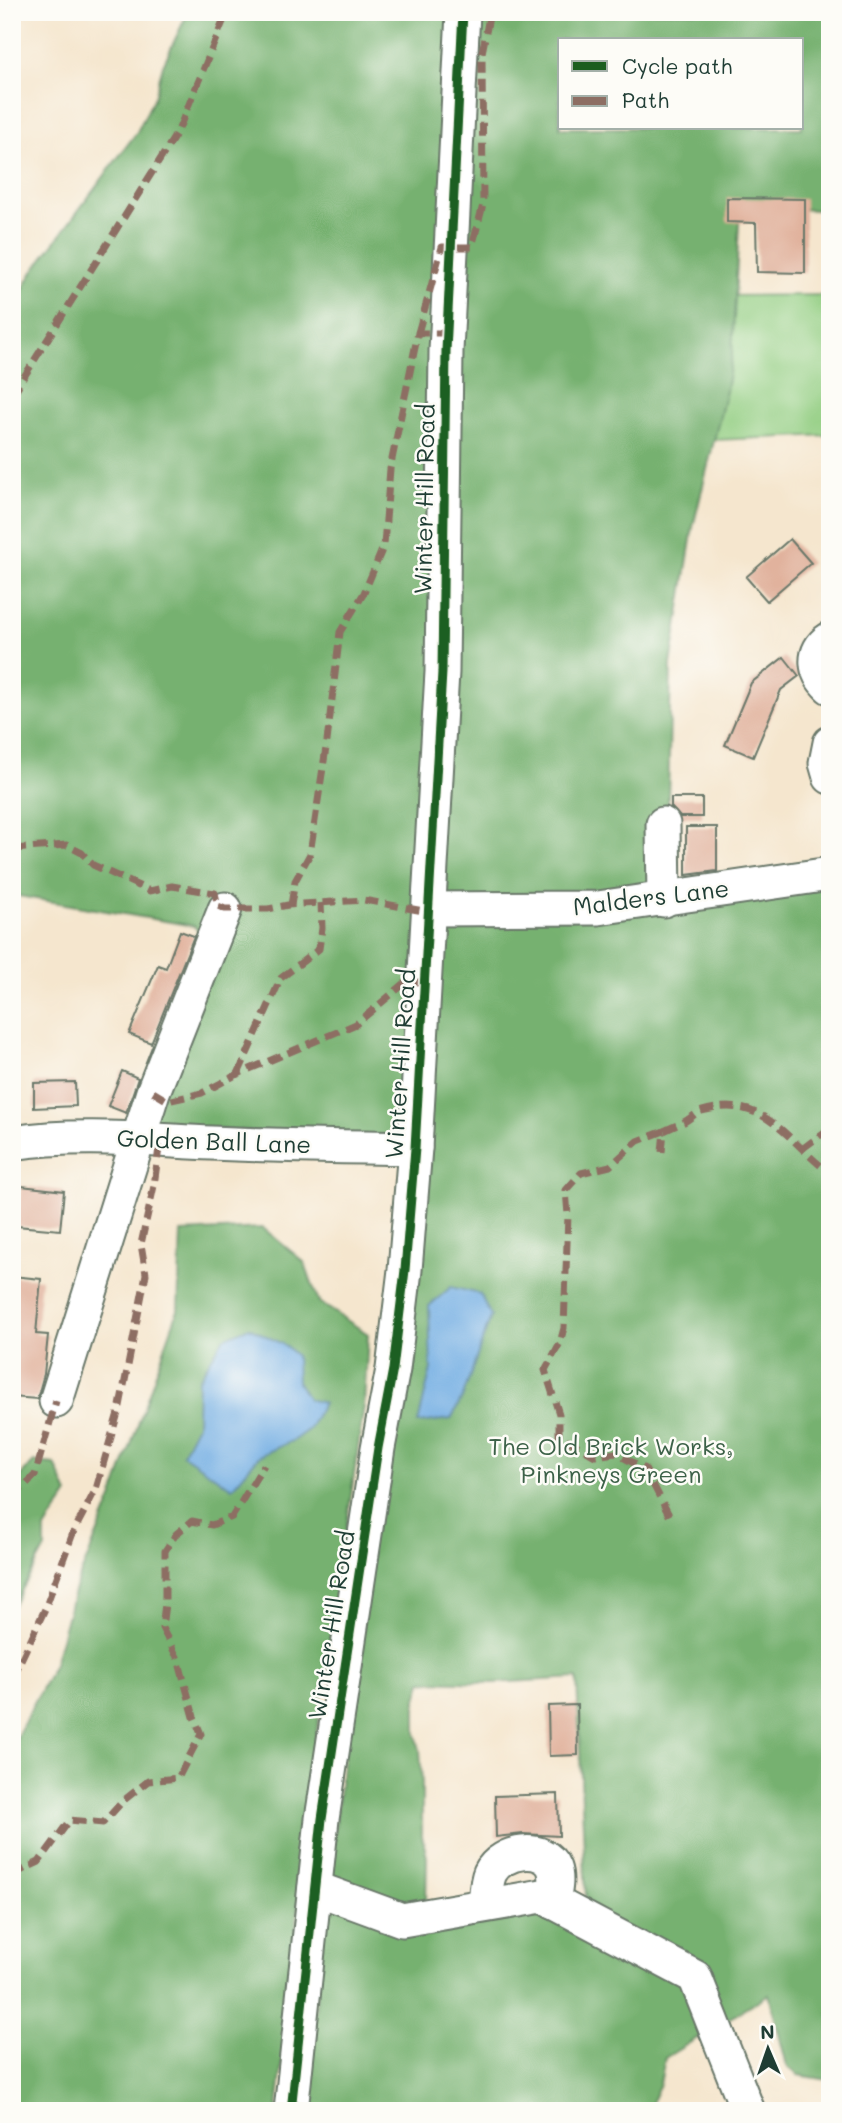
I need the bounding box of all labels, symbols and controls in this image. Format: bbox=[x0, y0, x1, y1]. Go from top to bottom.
legend bbox=[558, 38, 804, 130]
text: Cycle path bbox=[622, 52, 732, 79]
text: Path bbox=[622, 86, 669, 113]
street label: Winter Hill Road bbox=[406, 403, 441, 595]
street label: Malders Lane bbox=[571, 872, 731, 921]
street label: Winter Hill Road bbox=[377, 968, 422, 1160]
street label: Golden Ball Lane bbox=[116, 1122, 312, 1159]
park label: The Old Brick Works, Pinkneys Green bbox=[488, 1430, 734, 1489]
street label: Winter Hill Road bbox=[300, 1528, 361, 1721]
north arrow bbox=[734, 2014, 804, 2084]
text: N bbox=[760, 2019, 775, 2044]

